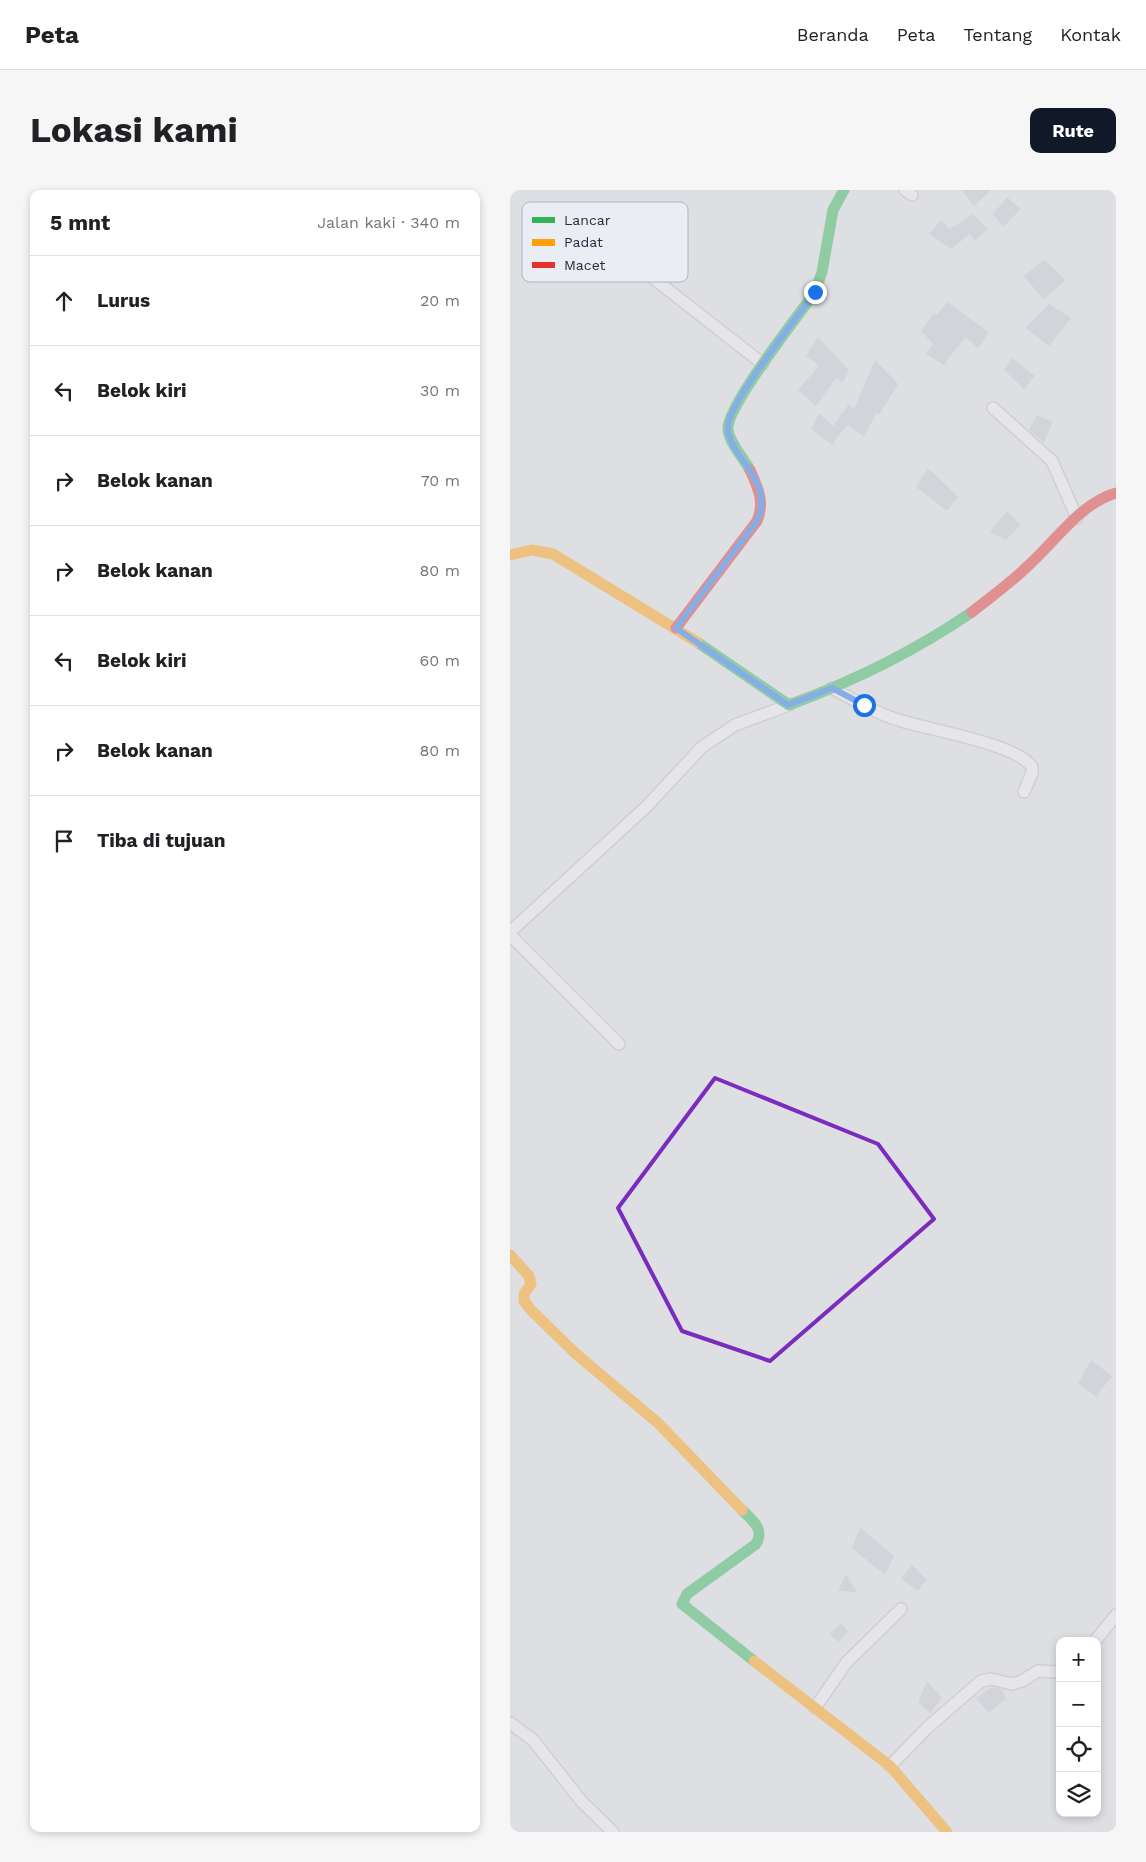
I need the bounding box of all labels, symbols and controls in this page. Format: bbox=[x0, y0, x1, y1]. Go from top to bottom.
text: Peta bbox=[25, 21, 79, 49]
text: Beranda bbox=[797, 24, 869, 45]
text: Peta bbox=[897, 24, 935, 45]
text: Tentang bbox=[963, 24, 1032, 45]
text: Kontak bbox=[1060, 24, 1121, 45]
button: Rute bbox=[1030, 108, 1116, 153]
text: Lokasi kami bbox=[30, 109, 238, 151]
legend bbox=[522, 202, 688, 282]
text: 5 mnt bbox=[50, 210, 110, 235]
text: Lancar bbox=[564, 212, 611, 228]
text: Jalan kaki · 340 m bbox=[317, 213, 460, 232]
text: Padat bbox=[564, 234, 603, 250]
text: Macet bbox=[564, 257, 606, 273]
route end bbox=[804, 281, 827, 304]
icon: ahead bbox=[50, 287, 78, 315]
text: Lurus bbox=[97, 289, 150, 312]
text: 20 m bbox=[420, 291, 460, 310]
icon: left bbox=[50, 377, 78, 405]
text: Belok kiri bbox=[97, 379, 187, 402]
text: 30 m bbox=[420, 381, 460, 400]
icon: right bbox=[50, 467, 78, 495]
text: Belok kanan bbox=[97, 469, 213, 492]
text: 70 m bbox=[421, 471, 460, 490]
icon: right bbox=[50, 557, 78, 585]
text: Belok kanan bbox=[97, 559, 213, 582]
text: 80 m bbox=[419, 561, 460, 580]
icon: left bbox=[50, 647, 78, 675]
text: Belok kiri bbox=[97, 649, 187, 672]
text: 60 m bbox=[420, 651, 460, 670]
route start bbox=[853, 694, 876, 717]
icon: right bbox=[50, 737, 78, 765]
text: Belok kanan bbox=[97, 739, 213, 762]
text: 80 m bbox=[419, 741, 460, 760]
icon: arrive bbox=[50, 827, 78, 855]
text: Tiba di tujuan bbox=[97, 829, 226, 852]
map controls bbox=[1056, 1637, 1101, 1817]
button: + bbox=[1056, 1637, 1101, 1682]
button: − bbox=[1056, 1682, 1101, 1727]
button: locate bbox=[1056, 1727, 1101, 1772]
button: layers bbox=[1056, 1772, 1101, 1817]

